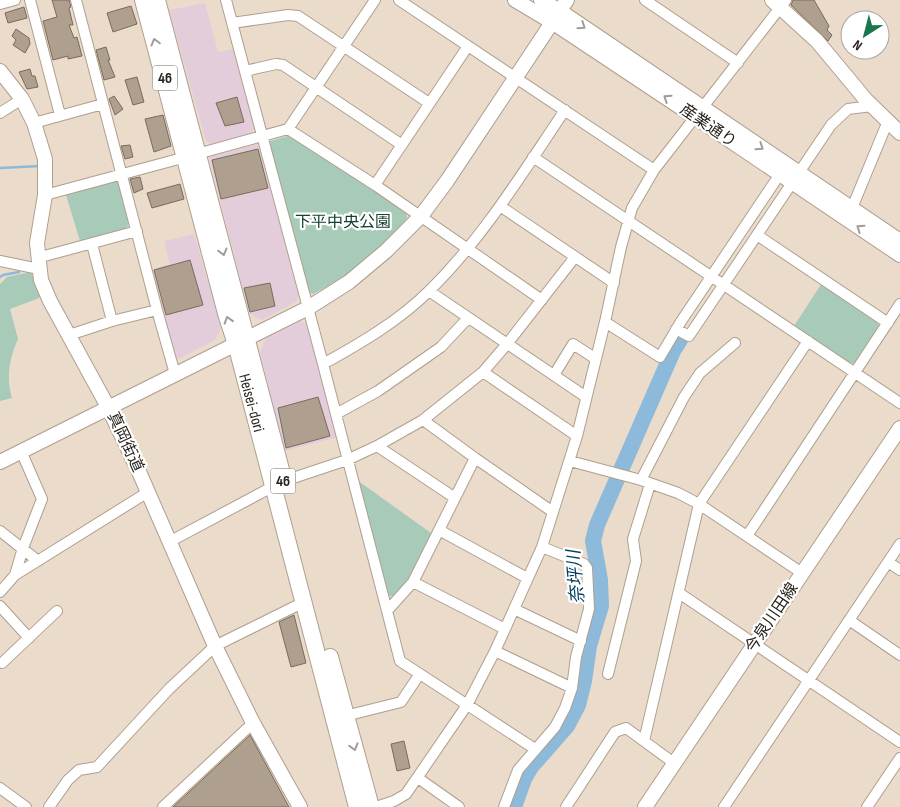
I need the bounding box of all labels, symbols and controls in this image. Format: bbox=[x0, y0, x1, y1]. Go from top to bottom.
north arrow bbox=[840, 10, 890, 60]
one-way arrow bbox=[576, 20, 586, 29]
text: N bbox=[850, 36, 866, 54]
one-way arrow bbox=[150, 38, 161, 47]
road number: 46 bbox=[152, 66, 178, 90]
one-way arrow bbox=[663, 95, 672, 104]
street label: 産業通り bbox=[676, 100, 740, 152]
one-way arrow bbox=[754, 141, 764, 150]
park label: 下平中央公園 bbox=[295, 213, 391, 232]
one-way arrow bbox=[856, 225, 865, 234]
one-way arrow bbox=[217, 247, 228, 256]
one-way arrow bbox=[224, 316, 234, 325]
street label: Heisei-dori bbox=[234, 372, 268, 434]
street label: 真岡街道 bbox=[103, 409, 147, 475]
road number: 46 bbox=[270, 468, 296, 494]
water label: 奈坪川 bbox=[563, 547, 589, 605]
street label: 今泉川田線 bbox=[742, 580, 802, 656]
one-way arrow bbox=[348, 743, 359, 752]

